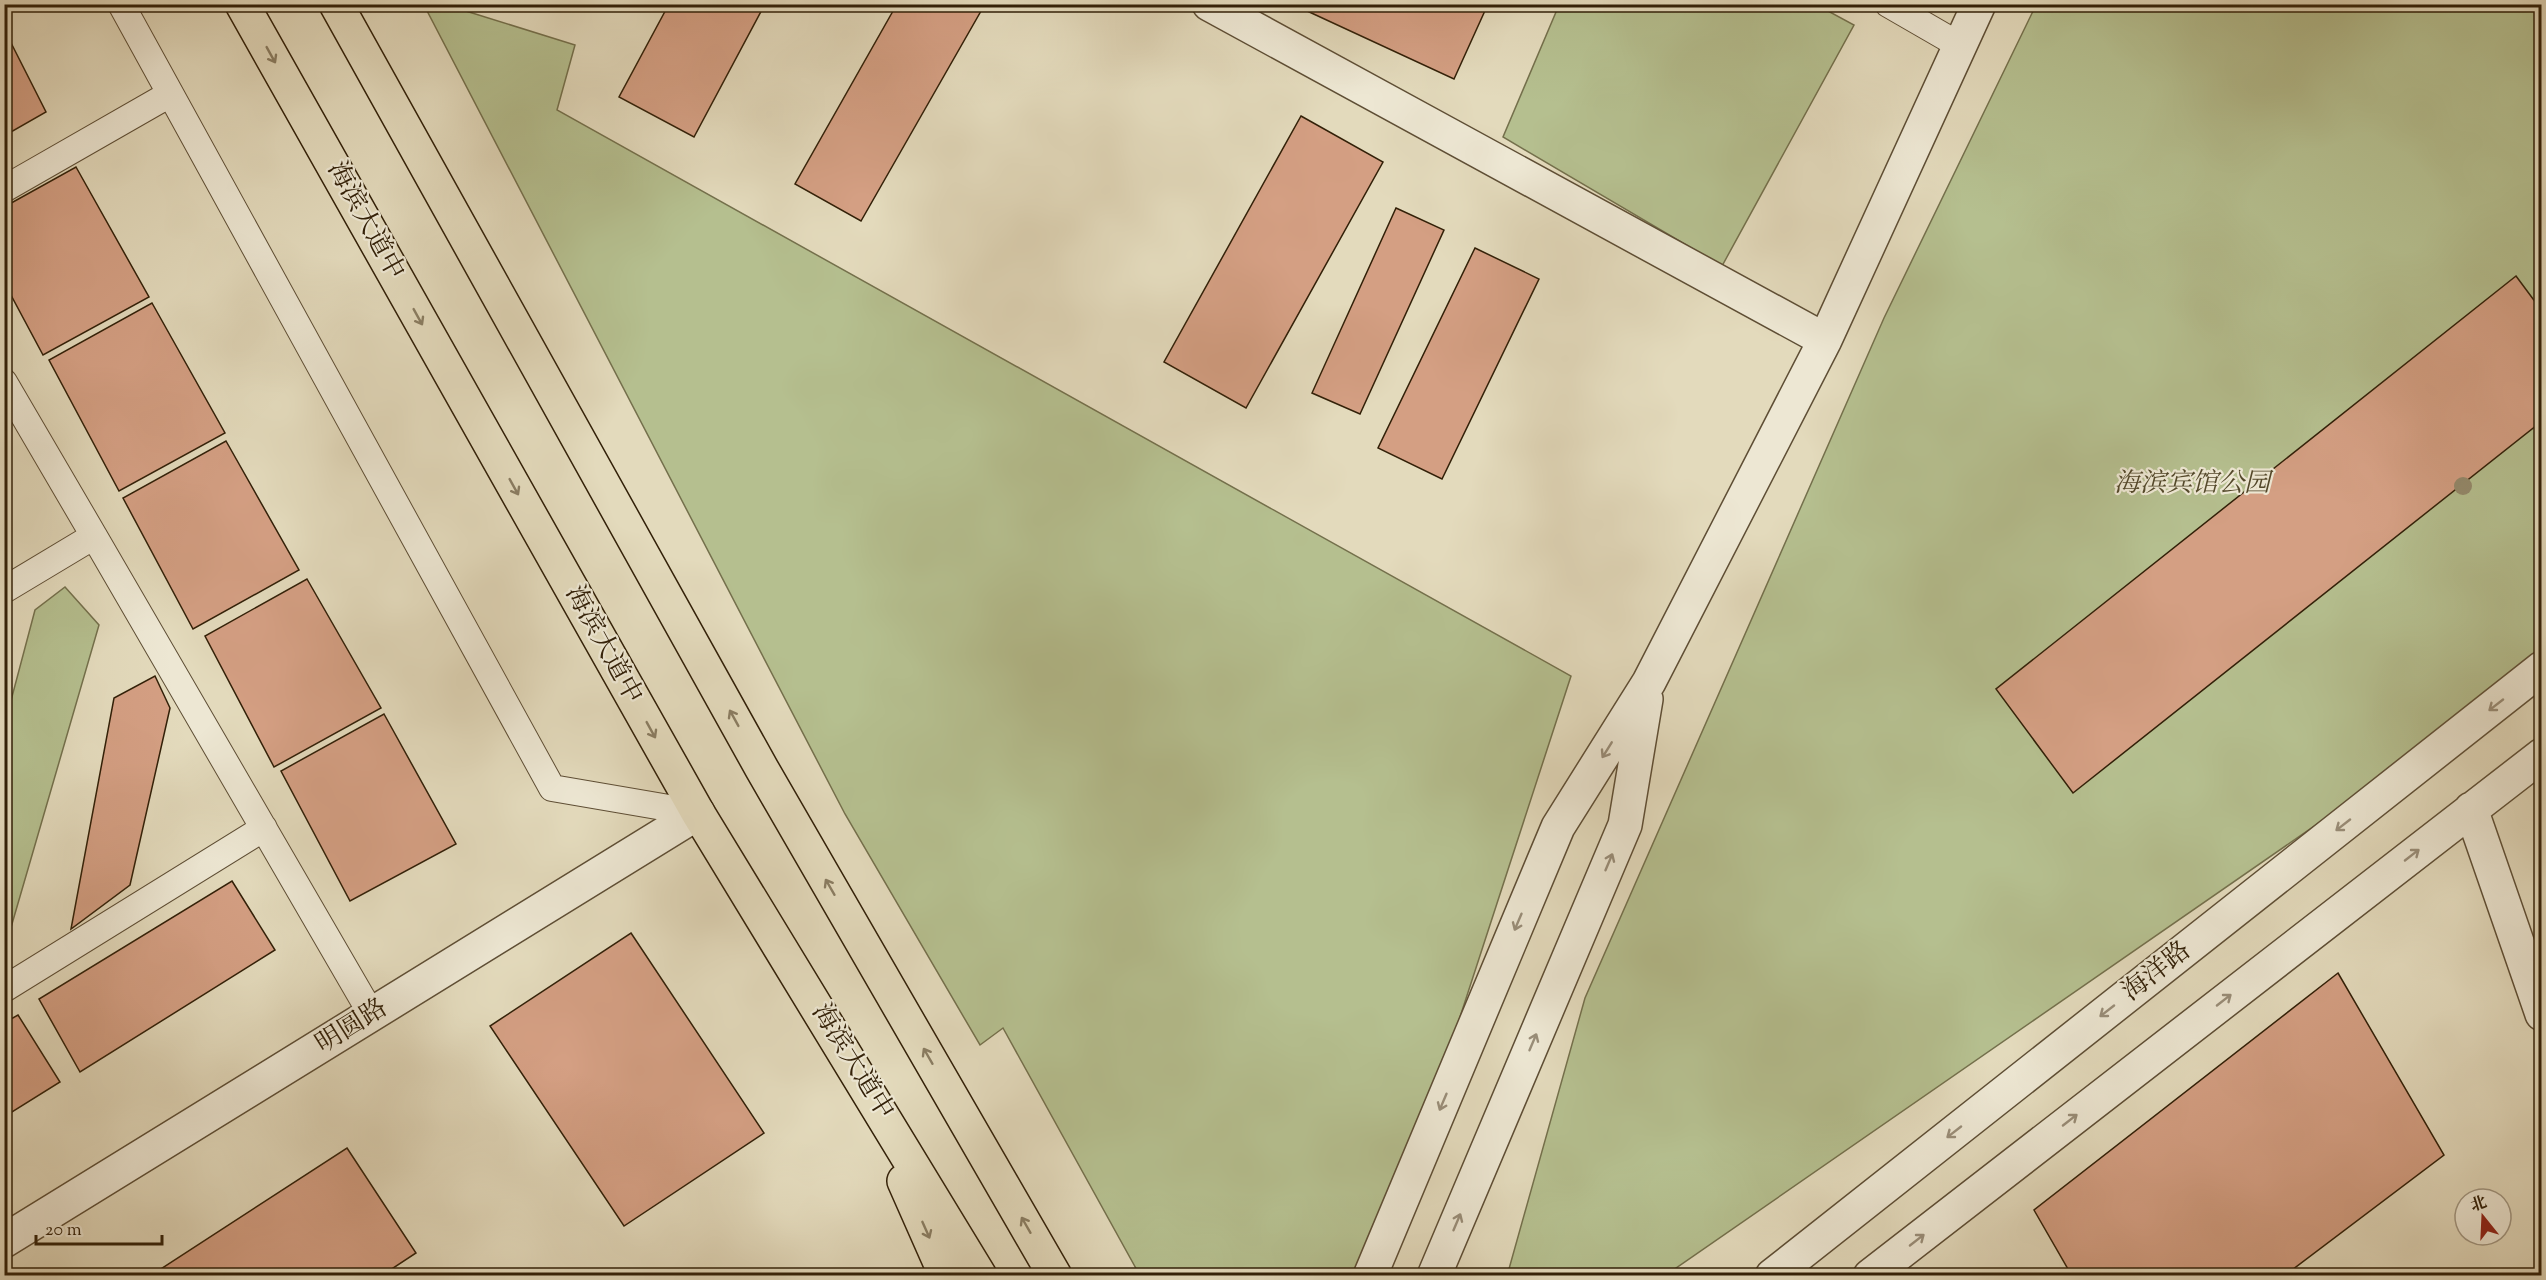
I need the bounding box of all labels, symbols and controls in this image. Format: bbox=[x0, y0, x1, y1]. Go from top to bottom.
one-way arrow bbox=[266, 46, 277, 64]
street label: 海滨大道中 bbox=[317, 155, 413, 287]
one-way arrow bbox=[413, 308, 425, 325]
park label: 海滨宾馆公园 bbox=[2114, 466, 2274, 503]
one-way arrow bbox=[509, 477, 520, 495]
street label: 海滨大道中 bbox=[555, 579, 651, 711]
one-way arrow bbox=[2488, 698, 2504, 711]
one-way arrow bbox=[728, 710, 740, 727]
one-way arrow bbox=[646, 720, 657, 738]
one-way arrow bbox=[1600, 741, 1613, 758]
one-way arrow bbox=[2335, 819, 2351, 832]
one-way arrow bbox=[2403, 848, 2419, 861]
one-way arrow bbox=[1604, 854, 1615, 872]
one-way arrow bbox=[824, 879, 836, 896]
one-way arrow bbox=[1512, 913, 1523, 931]
street label: 海洋路 bbox=[2115, 933, 2199, 1011]
street label: 明圆路 bbox=[309, 991, 395, 1063]
one-way arrow bbox=[2216, 994, 2232, 1007]
street label: 海滨大道中 bbox=[802, 997, 902, 1127]
one-way arrow bbox=[2099, 1005, 2115, 1018]
one-way arrow bbox=[1528, 1033, 1539, 1052]
one-way arrow bbox=[922, 1048, 934, 1065]
one-way arrow bbox=[1436, 1093, 1448, 1111]
one-way arrow bbox=[2062, 1114, 2078, 1126]
one-way arrow bbox=[1946, 1126, 1962, 1139]
north arrow bbox=[2453, 1187, 2513, 1247]
text: 北 bbox=[2468, 1192, 2490, 1219]
scale bar bbox=[36, 1208, 162, 1246]
one-way arrow bbox=[1452, 1213, 1463, 1231]
one-way arrow bbox=[1019, 1217, 1031, 1234]
text: 20 m bbox=[45, 1218, 82, 1244]
one-way arrow bbox=[921, 1220, 932, 1239]
one-way arrow bbox=[1908, 1233, 1924, 1246]

